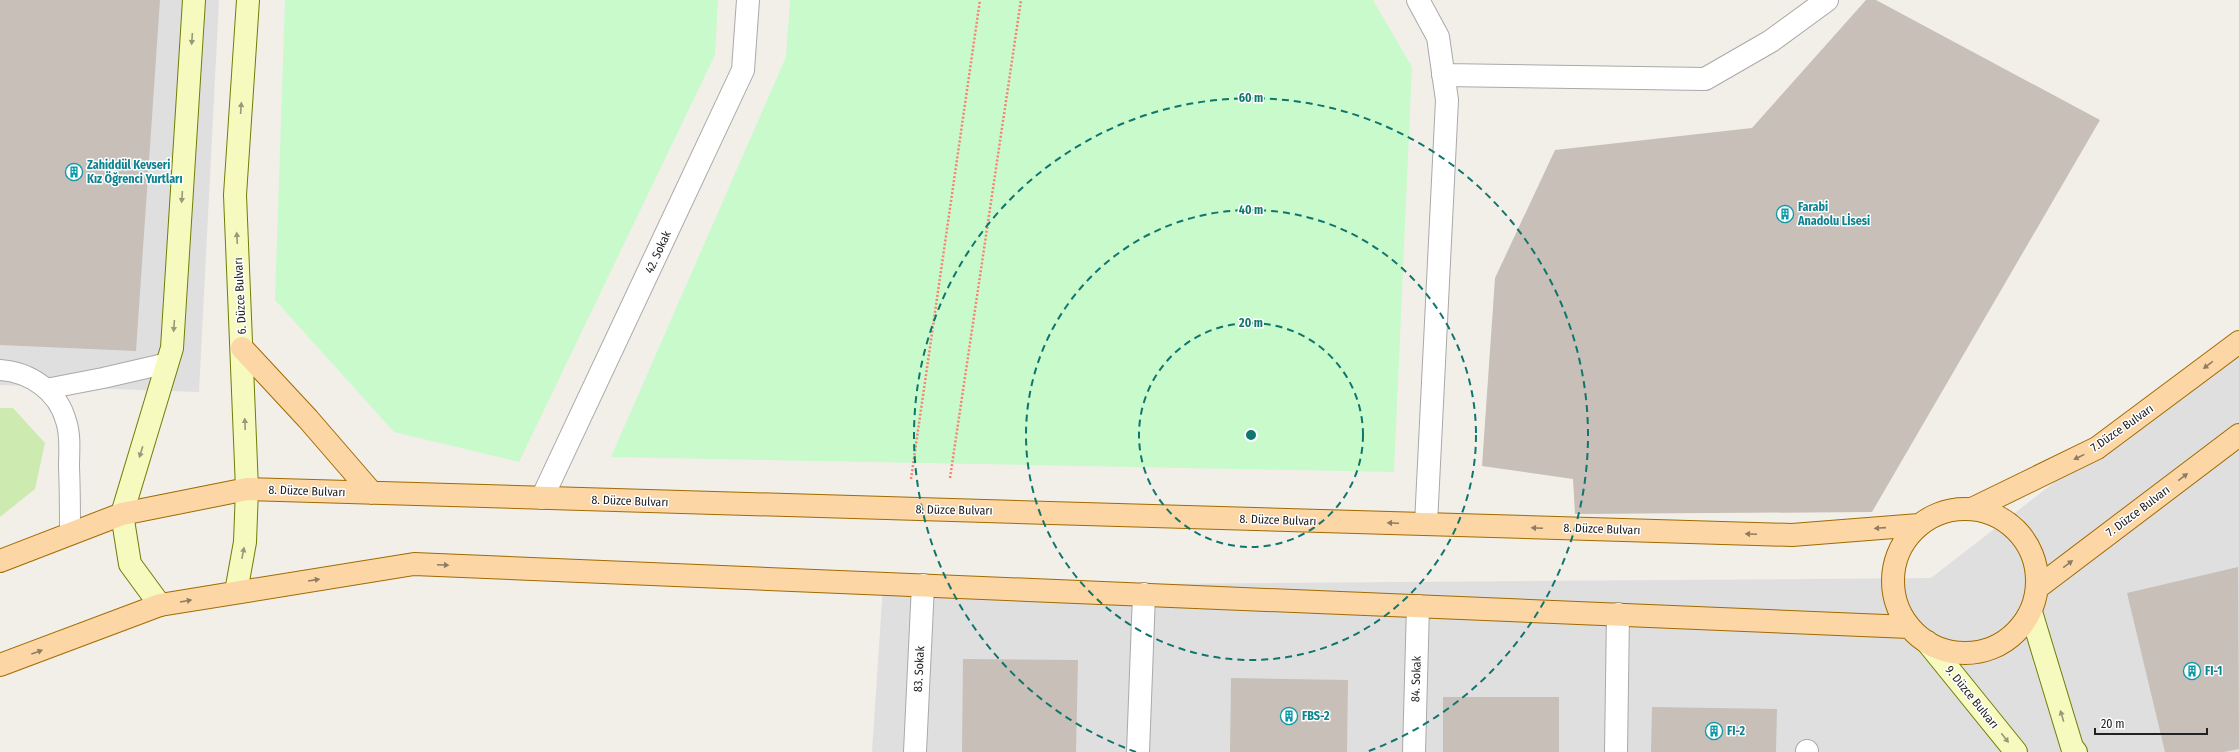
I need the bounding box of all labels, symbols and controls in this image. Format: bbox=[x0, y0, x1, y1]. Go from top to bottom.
one-way arrow bbox=[188, 33, 195, 45]
text: 60 m bbox=[1239, 91, 1263, 105]
one-way arrow bbox=[237, 102, 244, 114]
place label: Zahiddül Kevseri Kız Öğrenci Yurtları bbox=[87, 158, 183, 186]
building icon: Zahiddül Kevseri Kız Öğrenci Yurtları bbox=[64, 162, 84, 182]
one-way arrow bbox=[178, 191, 185, 203]
place label: Farabi Anadolu Lİsesi bbox=[1797, 200, 1870, 228]
text: 40 m bbox=[1239, 203, 1263, 217]
building icon: Farabi Anadolu Lİsesi bbox=[1775, 204, 1795, 224]
street label: 42. Sokak bbox=[642, 228, 674, 276]
one-way arrow bbox=[234, 231, 240, 244]
street label: 6. Düzce Bulvarı bbox=[231, 257, 249, 335]
text: 20 m bbox=[1238, 316, 1263, 330]
one-way arrow bbox=[170, 320, 177, 332]
one-way arrow bbox=[2202, 361, 2213, 369]
street label: 7.Düzce Bulvarı bbox=[2088, 401, 2156, 455]
one-way arrow bbox=[242, 417, 248, 430]
centre of rings bbox=[1244, 428, 1258, 442]
one-way arrow bbox=[138, 446, 144, 458]
one-way arrow bbox=[2074, 454, 2085, 460]
one-way arrow bbox=[2178, 473, 2189, 481]
street label: 8. Düzce Bulvarı bbox=[268, 483, 346, 499]
street label: 7. Düzce Bulvarı bbox=[2103, 483, 2173, 539]
street label: 8. Düzce Bulvarı bbox=[591, 493, 669, 509]
street label: 8. Düzce Bulvarı bbox=[915, 502, 993, 518]
street label: 8. Düzce Bulvarı bbox=[1239, 512, 1317, 528]
one-way arrow bbox=[1387, 520, 1399, 527]
street label: 8. Düzce Bulvarı bbox=[1563, 521, 1641, 537]
one-way arrow bbox=[1531, 524, 1543, 531]
one-way arrow bbox=[1874, 525, 1887, 531]
one-way arrow bbox=[1744, 531, 1757, 537]
one-way arrow bbox=[240, 547, 246, 560]
one-way arrow bbox=[2063, 560, 2074, 569]
one-way arrow bbox=[437, 562, 449, 569]
one-way arrow bbox=[308, 577, 320, 583]
one-way arrow bbox=[180, 598, 192, 604]
street label: 83. Sokak bbox=[911, 645, 927, 692]
one-way arrow bbox=[31, 648, 43, 654]
street label: 84. Sokak bbox=[1408, 655, 1424, 702]
building icon: FI-1 bbox=[2182, 661, 2202, 681]
street label: 9. Düzce Bulvarı bbox=[1942, 663, 2002, 731]
place label: FI-1 bbox=[2205, 664, 2222, 678]
building icon: FBS-2 bbox=[1279, 706, 1299, 726]
place label: FBS-2 bbox=[1302, 709, 1330, 723]
one-way arrow bbox=[2059, 710, 2065, 722]
scale bar bbox=[2095, 710, 2207, 736]
text: 20 m bbox=[2101, 717, 2125, 731]
building icon: FI-2 bbox=[1704, 721, 1724, 741]
place label: FI-2 bbox=[1727, 724, 1745, 738]
one-way arrow bbox=[2000, 732, 2009, 743]

